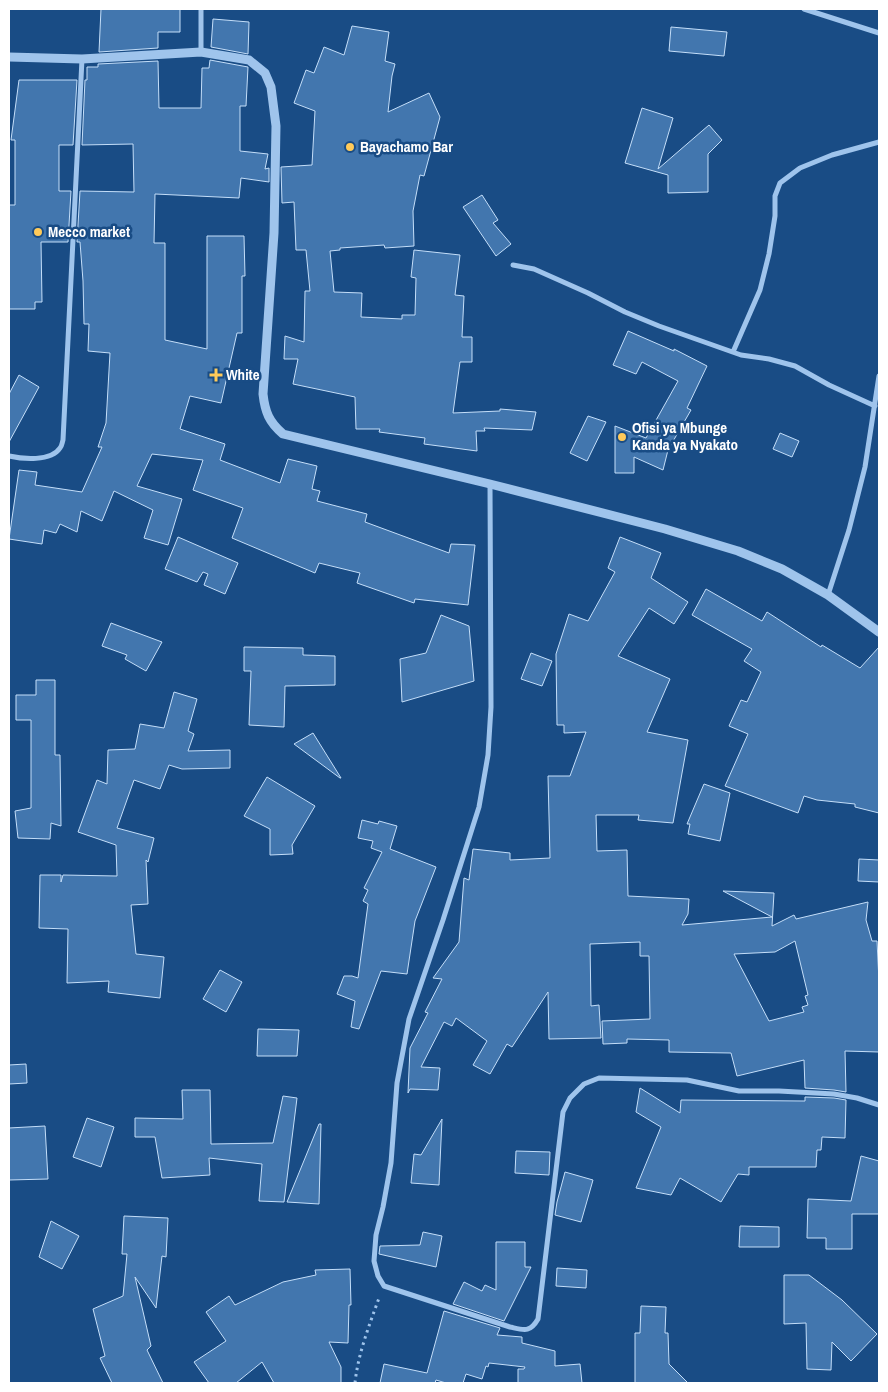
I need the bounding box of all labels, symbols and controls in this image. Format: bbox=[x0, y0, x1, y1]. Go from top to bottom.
place label: Bayachamo Bar bbox=[360, 136, 453, 157]
marker: Bayachamo Bar bbox=[344, 141, 356, 153]
place label: Mecco market bbox=[48, 221, 130, 242]
marker: Mecco market bbox=[32, 226, 44, 238]
place label: White bbox=[226, 364, 260, 385]
marker: White bbox=[210, 369, 222, 381]
place label: Ofisi ya Mbunge Kanda ya Nyakato bbox=[632, 417, 738, 455]
marker: Ofisi ya Mbunge Kanda ya Nyakato bbox=[616, 431, 628, 443]

